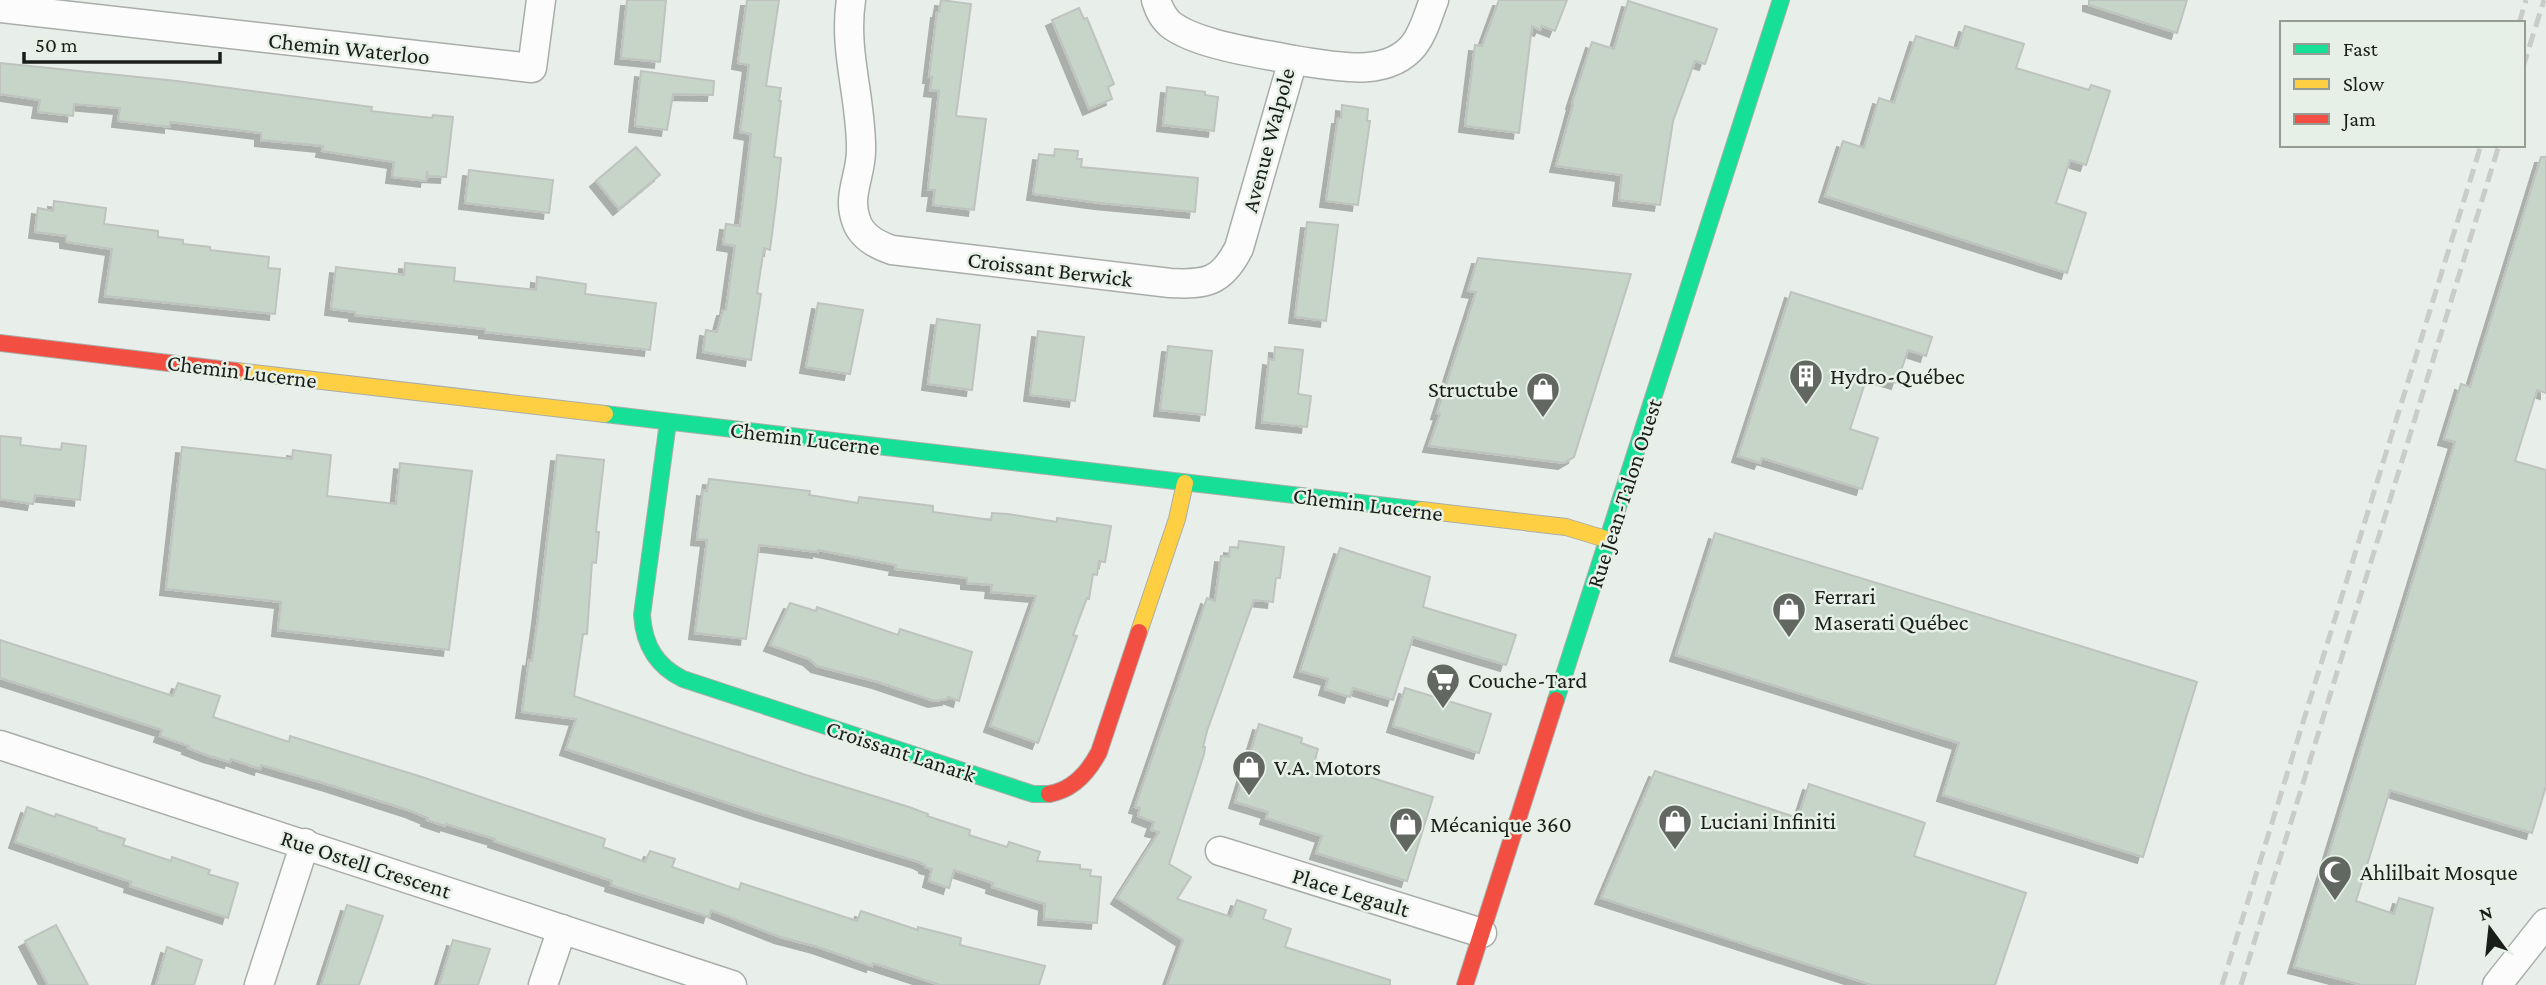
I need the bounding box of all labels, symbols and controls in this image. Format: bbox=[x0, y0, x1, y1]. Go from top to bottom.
scale bar bbox=[24, 21, 220, 65]
legend bbox=[2280, 21, 2525, 147]
street label: Chemin Waterloo bbox=[267, 27, 431, 69]
text: 50 m bbox=[35, 33, 78, 57]
text: Fast bbox=[2343, 37, 2379, 61]
street label: Avenue Walpole bbox=[1236, 65, 1300, 215]
text: Slow bbox=[2343, 72, 2385, 96]
text: Jam bbox=[2341, 107, 2376, 131]
street label: Croissant Berwick bbox=[966, 246, 1134, 292]
street label: Chemin Lucerne bbox=[166, 349, 318, 393]
building icon: Hydro-Québec bbox=[1787, 357, 1825, 406]
place label: Hydro-Québec bbox=[1830, 363, 1965, 389]
shop icon: Structube bbox=[1524, 370, 1562, 419]
place label: Structube bbox=[1428, 376, 1518, 402]
street label: Rue Jean-Talon Ouest bbox=[1581, 395, 1667, 591]
street label: Chemin Lucerne bbox=[729, 416, 881, 460]
street label: Chemin Lucerne bbox=[1292, 482, 1444, 526]
place label: Ferrari Maserati Québec bbox=[1814, 583, 1969, 635]
shop icon: Ferrari Maserati Québec bbox=[1770, 590, 1808, 639]
supermarket icon: Couche-Tard bbox=[1424, 661, 1462, 710]
place label: Couche-Tard bbox=[1468, 667, 1587, 693]
street label: Croissant Lanark bbox=[823, 715, 979, 787]
shop icon: V.A. Motors bbox=[1230, 748, 1268, 797]
place label: V.A. Motors bbox=[1274, 754, 1381, 780]
shop icon: Luciani Infiniti bbox=[1656, 802, 1694, 851]
shop icon: Mécanique 360 bbox=[1387, 805, 1425, 854]
place label: Luciani Infiniti bbox=[1700, 808, 1836, 834]
place label: Mécanique 360 bbox=[1430, 811, 1572, 837]
street label: Rue Ostell Crescent bbox=[278, 824, 455, 904]
mosque icon: Ahlilbait Mosque bbox=[2316, 853, 2354, 902]
place label: Ahlilbait Mosque bbox=[2360, 859, 2518, 885]
street label: Place Legault bbox=[1289, 862, 1413, 922]
north arrow bbox=[2455, 894, 2525, 964]
text: N bbox=[2477, 901, 2495, 925]

